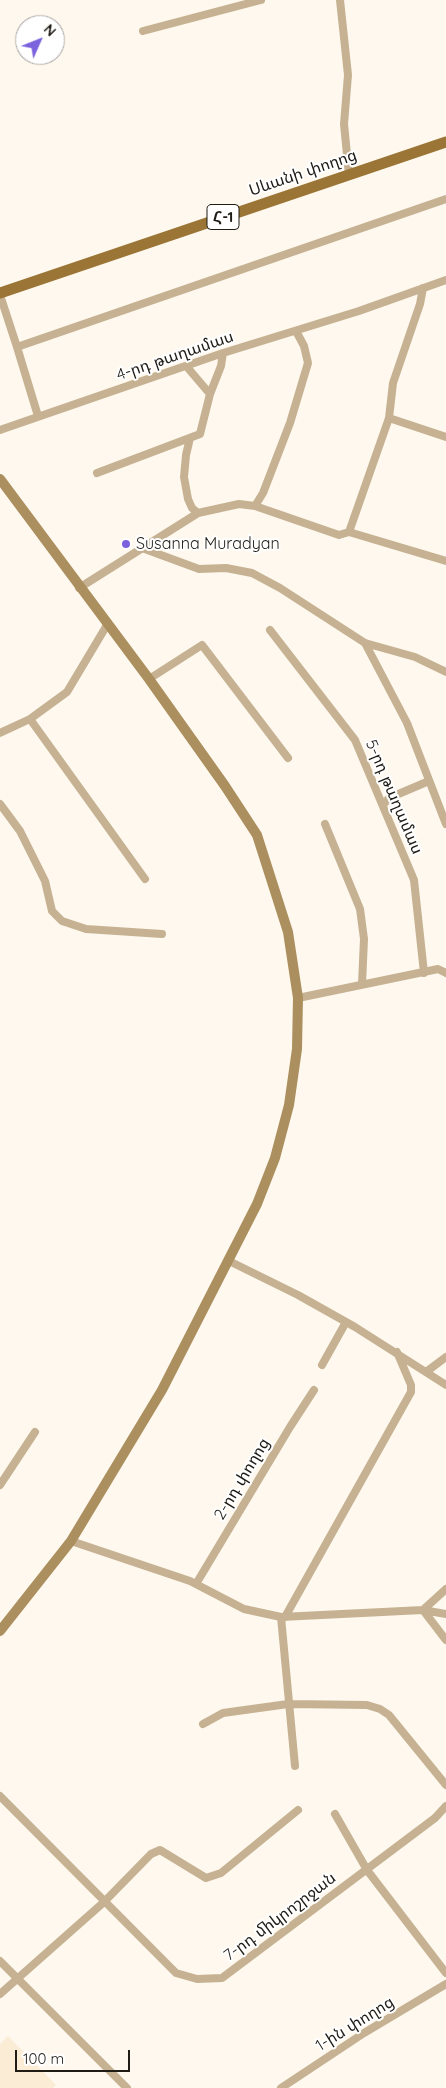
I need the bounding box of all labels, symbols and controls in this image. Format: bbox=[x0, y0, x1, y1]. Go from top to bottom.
north arrow bbox=[15, 15, 65, 65]
text: N bbox=[40, 20, 60, 40]
street label: Սևանի փողոց bbox=[247, 146, 359, 200]
road number: Հ-1 bbox=[207, 204, 239, 230]
street label: 4-րդ թաղամաս bbox=[114, 327, 236, 385]
place label: Susanna Muradyan bbox=[136, 534, 280, 554]
marker: Susanna Muradyan bbox=[120, 538, 132, 550]
street label: 5-րդ թաղամաս bbox=[361, 737, 427, 857]
street label: 2-րդ փողոց bbox=[210, 1435, 274, 1523]
street label: 7-րդ միկրոշրջան bbox=[220, 1869, 340, 1965]
street label: 1-ին փողոց bbox=[312, 1992, 398, 2056]
scale bar bbox=[18, 2040, 132, 2072]
text: 100 m bbox=[23, 2049, 64, 2068]

